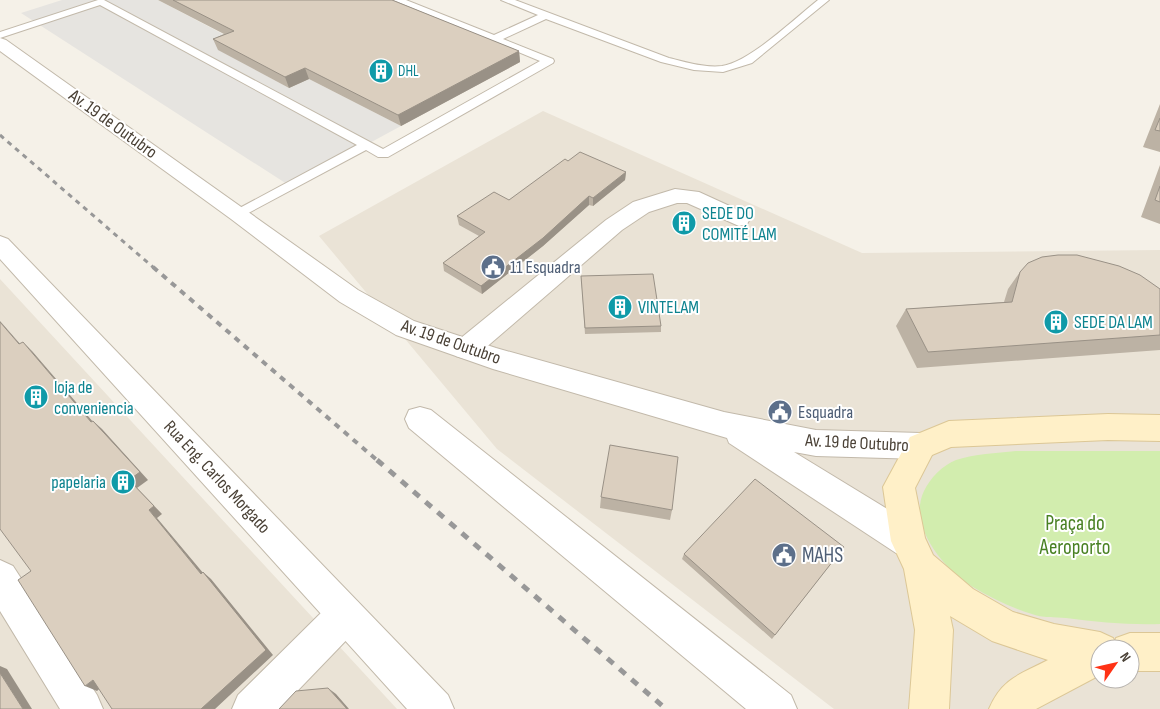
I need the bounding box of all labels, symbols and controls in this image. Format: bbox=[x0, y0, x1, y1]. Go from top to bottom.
building icon: DHL bbox=[368, 58, 394, 84]
place label: DHL bbox=[398, 62, 419, 81]
street label: Av. 19 de Outubro bbox=[64, 84, 161, 163]
place label: SEDE DO COMITÉ LAM bbox=[702, 203, 777, 245]
building icon: SEDE DO COMITÉ LAM bbox=[671, 210, 697, 236]
public building icon: 11 Esquadra bbox=[480, 254, 506, 280]
place label: 11 Esquadra bbox=[510, 257, 581, 278]
building icon: VINTELAM bbox=[607, 294, 633, 320]
place label: VINTELAM bbox=[638, 297, 699, 318]
building icon: SEDE DA LAM bbox=[1043, 309, 1069, 335]
place label: SEDE DA LAM bbox=[1074, 312, 1153, 333]
street label: Av. 19 de Outubro bbox=[398, 315, 503, 369]
place label: loja de conveniencia bbox=[54, 377, 134, 419]
building icon: loja de conveniencia bbox=[23, 384, 49, 410]
public building icon: Esquadra bbox=[767, 399, 793, 425]
place label: Esquadra bbox=[798, 402, 853, 423]
street label: Rua Eng. Carlos Morgado bbox=[159, 416, 275, 538]
street label: Av. 19 de Outubro bbox=[804, 430, 909, 456]
building icon: papelaria bbox=[110, 469, 136, 495]
place label: papelaria bbox=[51, 472, 106, 493]
park label: Praça do Aeroporto bbox=[1039, 511, 1110, 560]
public building icon: MAHS bbox=[771, 542, 797, 568]
place label: MAHS bbox=[802, 543, 843, 568]
north arrow bbox=[1090, 639, 1140, 689]
text: N bbox=[1116, 649, 1135, 665]

